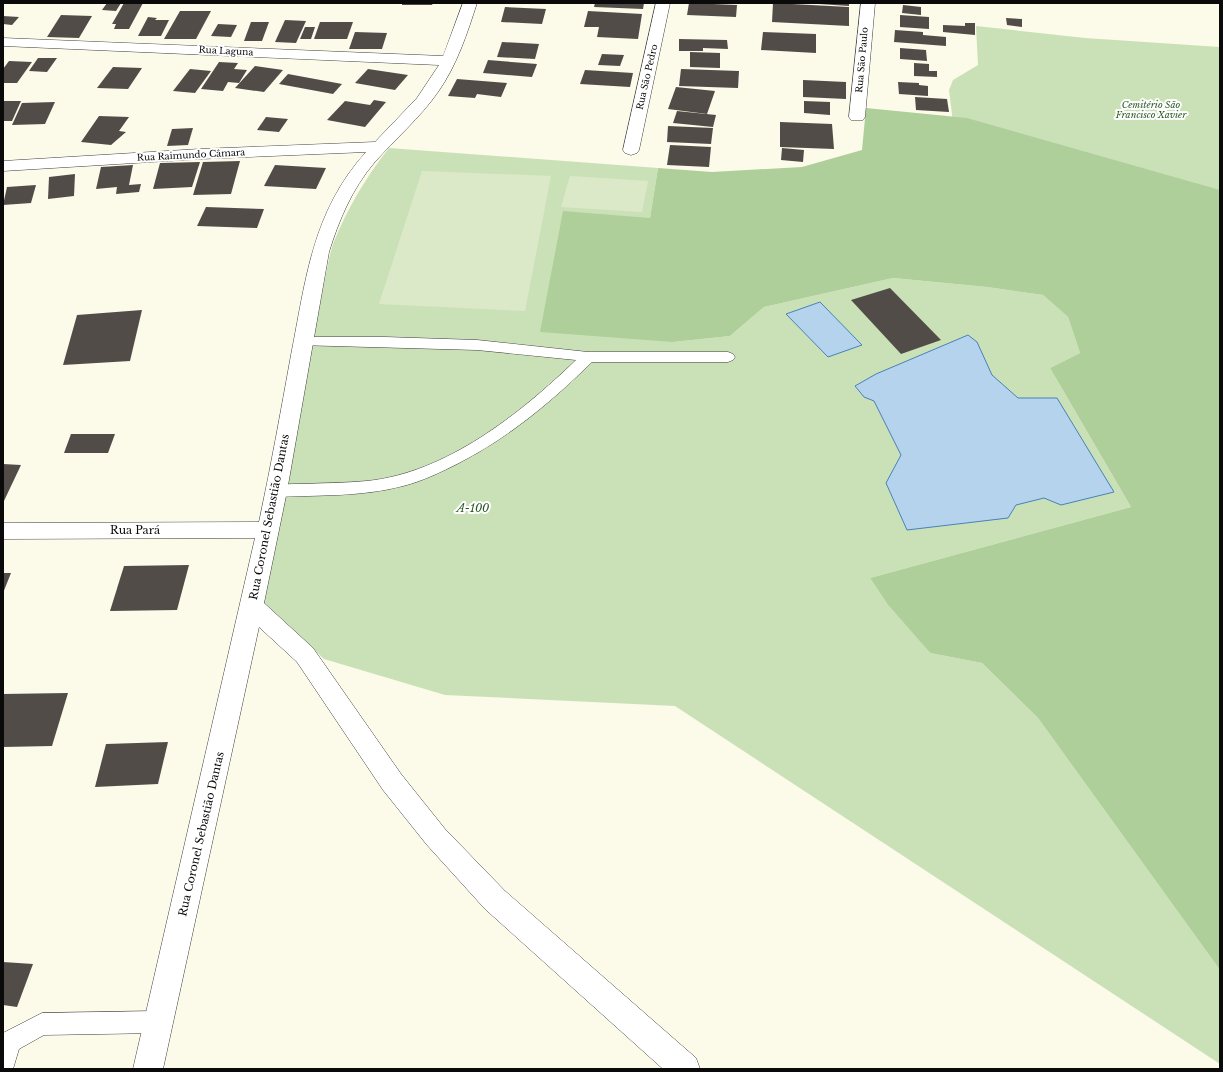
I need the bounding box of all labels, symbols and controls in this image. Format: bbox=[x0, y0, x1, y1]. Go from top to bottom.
street label: Rua São Paulo bbox=[853, 27, 870, 93]
street label: Rua São Pedro bbox=[634, 43, 659, 111]
street label: Rua Laguna bbox=[198, 44, 254, 57]
park label: Cemitério São Francisco Xavier bbox=[1115, 99, 1187, 120]
street label: Rua Raimundo Câmara bbox=[137, 146, 245, 163]
street label: Rua Coronel Sebastião Dantas bbox=[246, 433, 292, 601]
park label: A-100 bbox=[455, 501, 489, 515]
street label: Rua Pará bbox=[110, 523, 161, 537]
street label: Rua Coronel Sebastião Dantas bbox=[175, 750, 227, 918]

